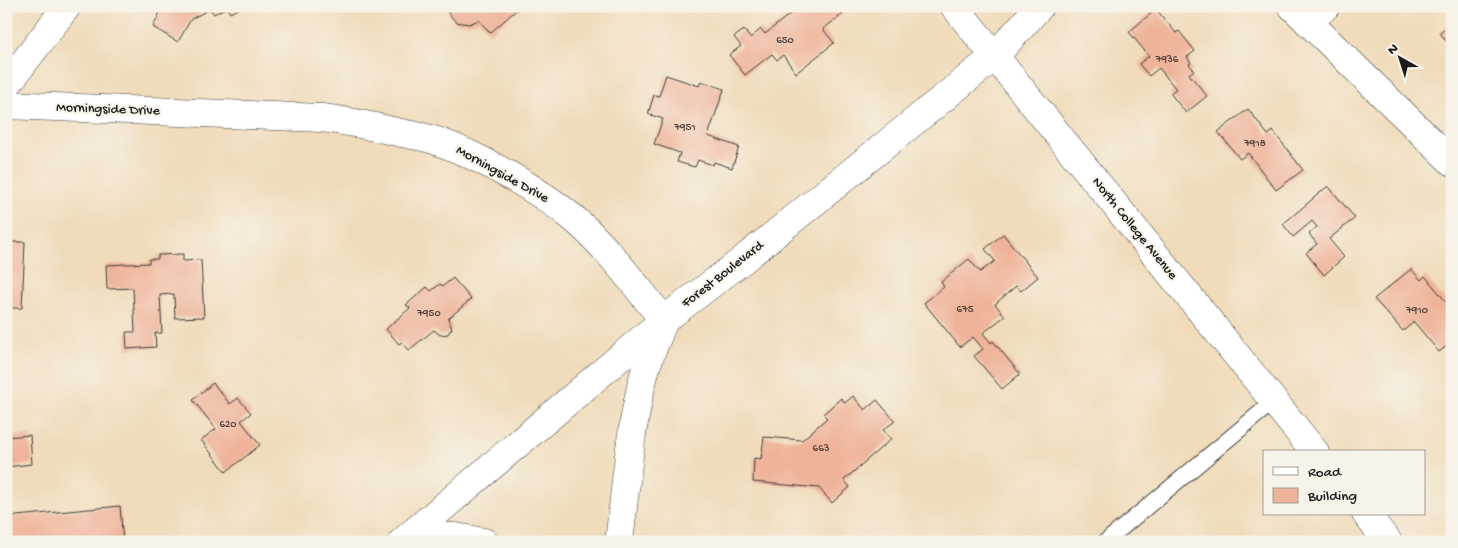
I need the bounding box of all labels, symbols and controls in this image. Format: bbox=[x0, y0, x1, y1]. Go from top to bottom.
north arrow bbox=[1376, 32, 1426, 82]
house number: 650 bbox=[776, 35, 794, 47]
text: N bbox=[1384, 40, 1402, 59]
house number: 7936 bbox=[1155, 54, 1179, 66]
street label: Morningside Drive bbox=[56, 100, 161, 120]
house number: 7951 bbox=[673, 122, 696, 134]
house number: 7918 bbox=[1243, 138, 1266, 150]
street label: Morningside Drive bbox=[453, 142, 552, 208]
street label: North College Avenue bbox=[1088, 174, 1181, 284]
street label: Forest Boulevard bbox=[678, 237, 769, 313]
house number: 675 bbox=[956, 304, 974, 316]
house number: 7910 bbox=[1405, 305, 1428, 317]
house number: 7950 bbox=[416, 308, 441, 320]
house number: 620 bbox=[219, 419, 237, 431]
house number: 663 bbox=[813, 443, 830, 455]
legend bbox=[1263, 450, 1426, 516]
text: Road bbox=[1308, 464, 1342, 482]
text: Building bbox=[1307, 488, 1357, 506]

